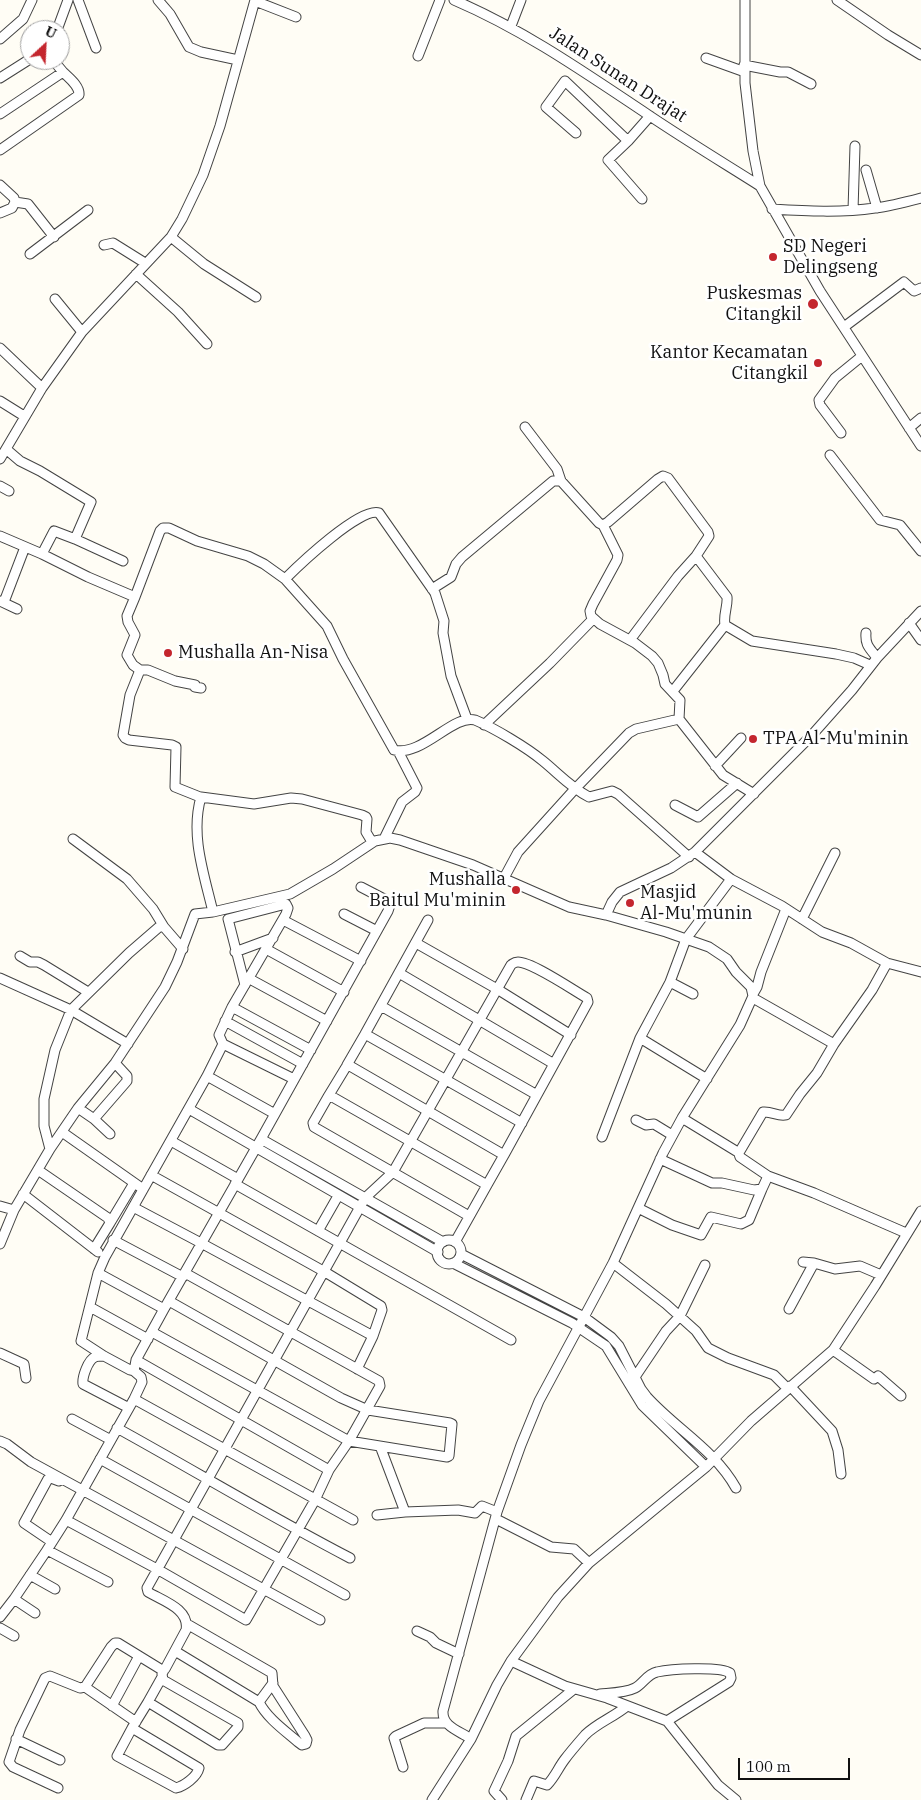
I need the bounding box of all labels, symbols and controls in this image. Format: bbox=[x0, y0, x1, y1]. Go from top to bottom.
north arrow bbox=[20, 20, 70, 70]
text: U bbox=[42, 22, 60, 43]
street label: Jalan Sunan Drajat bbox=[545, 22, 691, 128]
place label: SD Negeri Delingseng bbox=[783, 236, 877, 278]
marker: SD Negeri Delingseng bbox=[767, 251, 779, 263]
place label: Puskesmas Citangkil bbox=[706, 283, 802, 326]
marker: Puskesmas Citangkil bbox=[806, 297, 820, 311]
place label: Kantor Kecamatan Citangkil bbox=[650, 342, 808, 384]
marker: Kantor Kecamatan Citangkil bbox=[812, 357, 824, 369]
place label: Mushalla An-Nisa bbox=[178, 642, 329, 664]
marker: Mushalla An-Nisa bbox=[162, 647, 174, 659]
place label: TPA Al-Mu'minin bbox=[763, 728, 909, 750]
marker: TPA Al-Mu'minin bbox=[747, 733, 759, 745]
place label: Mushalla Baitul Mu'minin bbox=[369, 869, 506, 912]
place label: Masjid Al-Mu'munin bbox=[640, 882, 753, 924]
marker: Mushalla Baitul Mu'minin bbox=[510, 884, 522, 896]
marker: Masjid Al-Mu'munin bbox=[624, 897, 636, 909]
scale bar bbox=[741, 1748, 854, 1780]
text: 100 m bbox=[746, 1757, 791, 1776]

